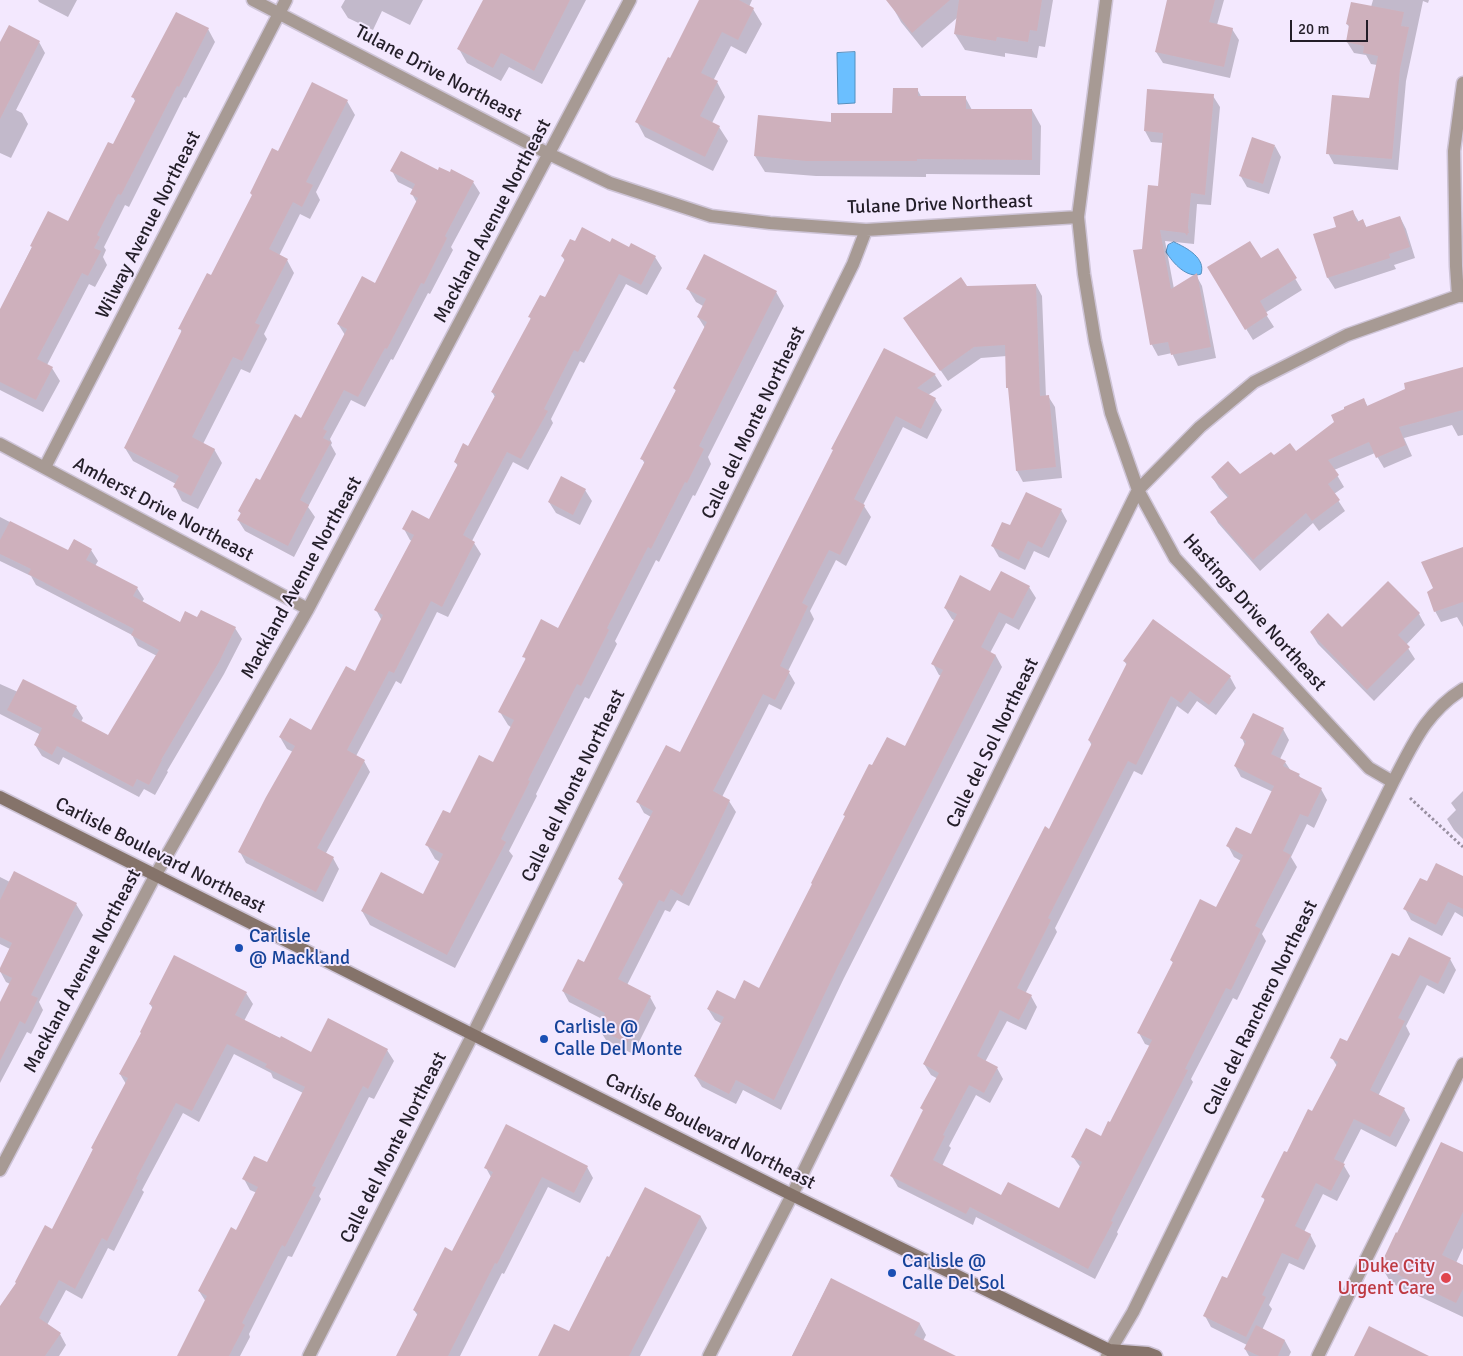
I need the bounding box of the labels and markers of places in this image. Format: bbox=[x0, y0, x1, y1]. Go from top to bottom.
place label: Carlisle @ Mackland bbox=[249, 926, 350, 970]
marker: Carlisle @ Mackland bbox=[233, 942, 245, 954]
place label: Carlisle @ Calle Del Monte bbox=[554, 1017, 683, 1061]
marker: Carlisle @ Calle Del Monte bbox=[538, 1033, 550, 1045]
place label: Carlisle @ Calle Del Sol bbox=[902, 1251, 1005, 1295]
place label: Duke City Urgent Care bbox=[1338, 1256, 1435, 1300]
marker: Carlisle @ Calle Del Sol bbox=[886, 1267, 898, 1279]
marker: Duke City Urgent Care bbox=[1439, 1271, 1453, 1285]

